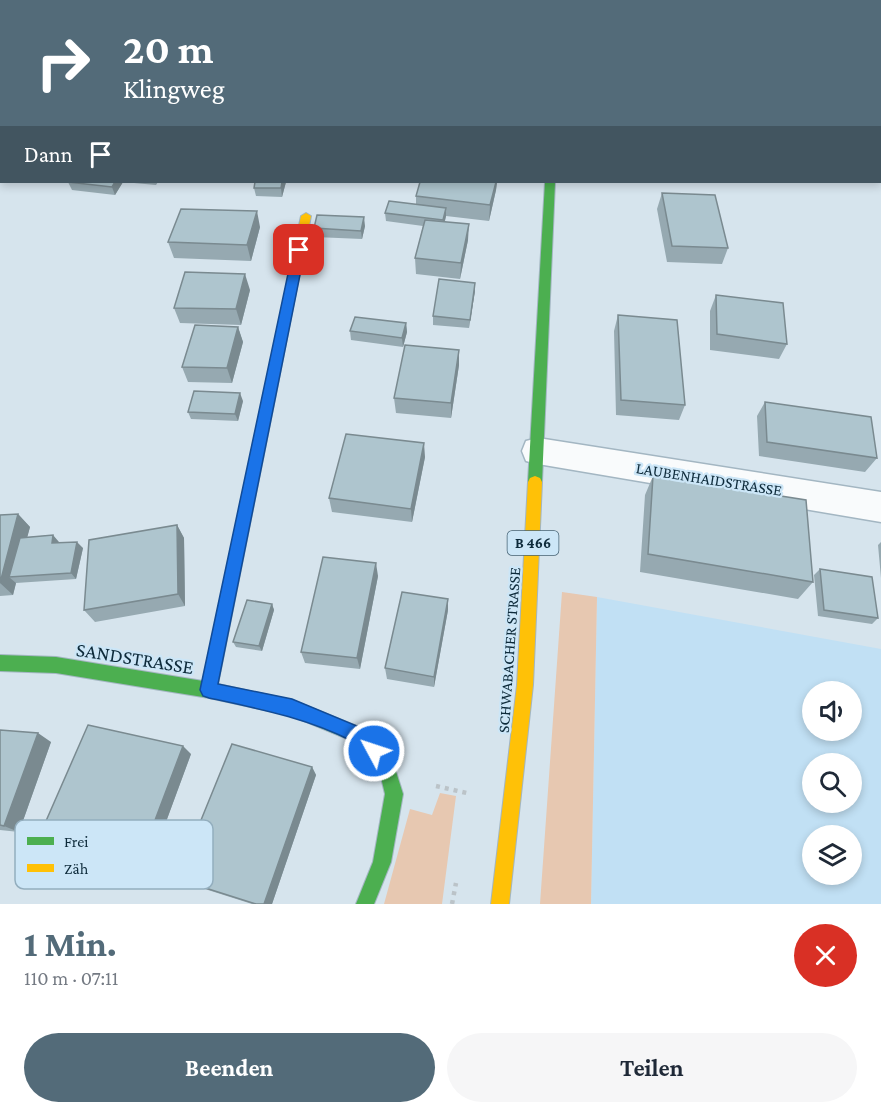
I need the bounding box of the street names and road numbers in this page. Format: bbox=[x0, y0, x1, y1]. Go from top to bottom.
street label: LAUBENHAIDSTRASSE bbox=[635, 459, 784, 499]
road number: B 466 bbox=[508, 531, 558, 555]
street label: SCHWABACHER STRASSE bbox=[495, 566, 523, 733]
street label: SANDSTRASSE bbox=[75, 638, 195, 678]

